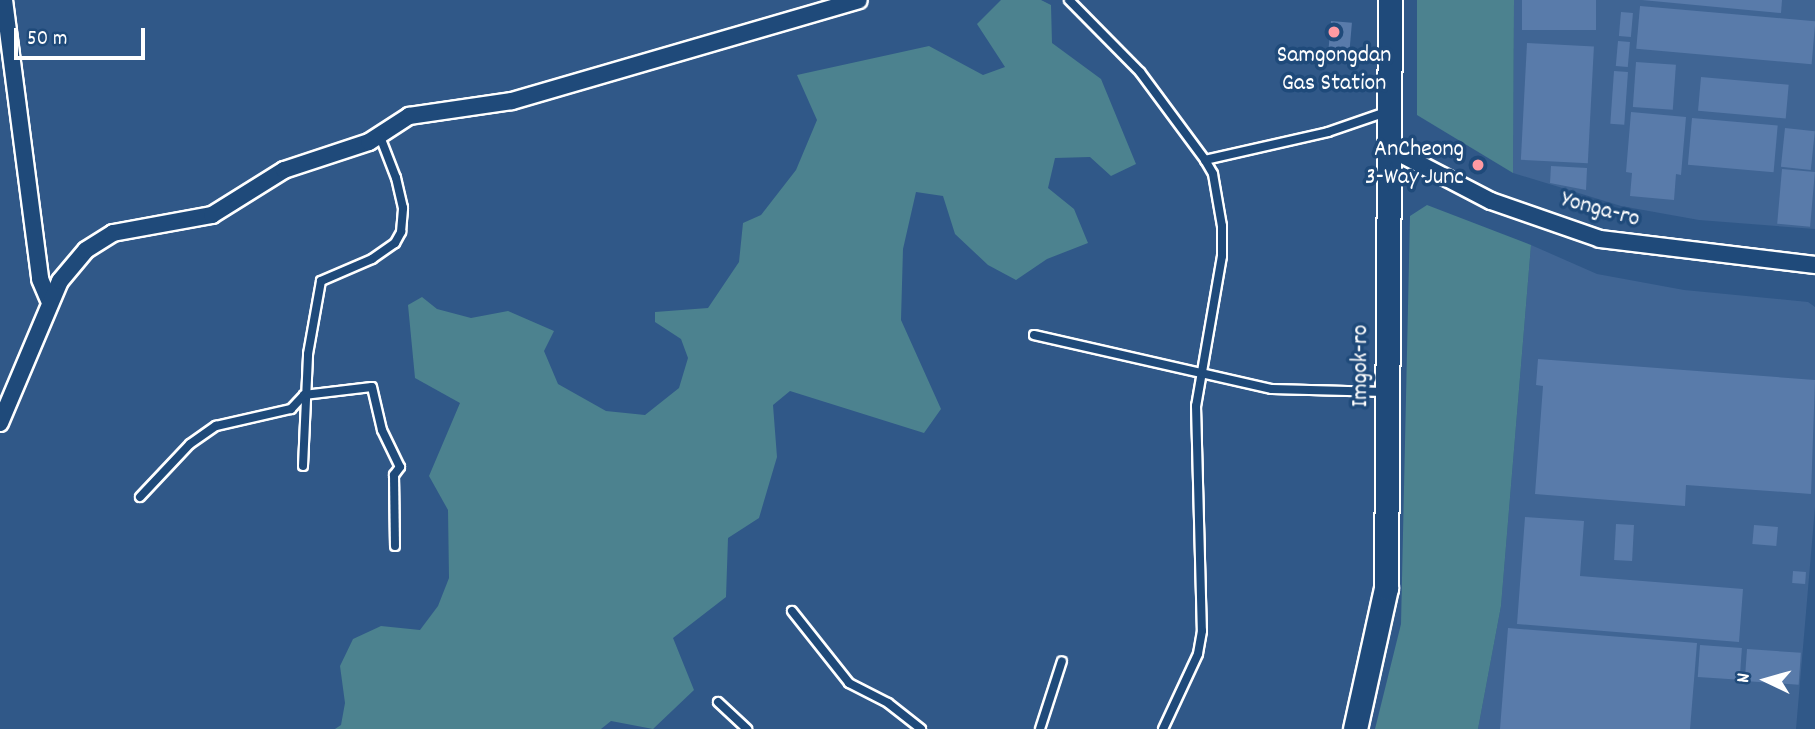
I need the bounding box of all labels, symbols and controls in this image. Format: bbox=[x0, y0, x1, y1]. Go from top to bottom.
scale bar bbox=[18, 14, 149, 58]
marker: Samgongdan Gas Station bbox=[1326, 24, 1342, 40]
text: 50 m bbox=[27, 25, 67, 55]
place label: Samgongdan Gas Station bbox=[1277, 43, 1391, 99]
place label: AnCheong 3-Way Junc bbox=[1365, 137, 1464, 193]
marker: AnCheong 3-Way Junc bbox=[1470, 157, 1486, 173]
street label: Yonga-ro bbox=[1558, 187, 1642, 235]
street label: Imgok-ro bbox=[1348, 325, 1376, 407]
north arrow bbox=[1731, 645, 1801, 715]
text: N bbox=[1731, 672, 1758, 684]

